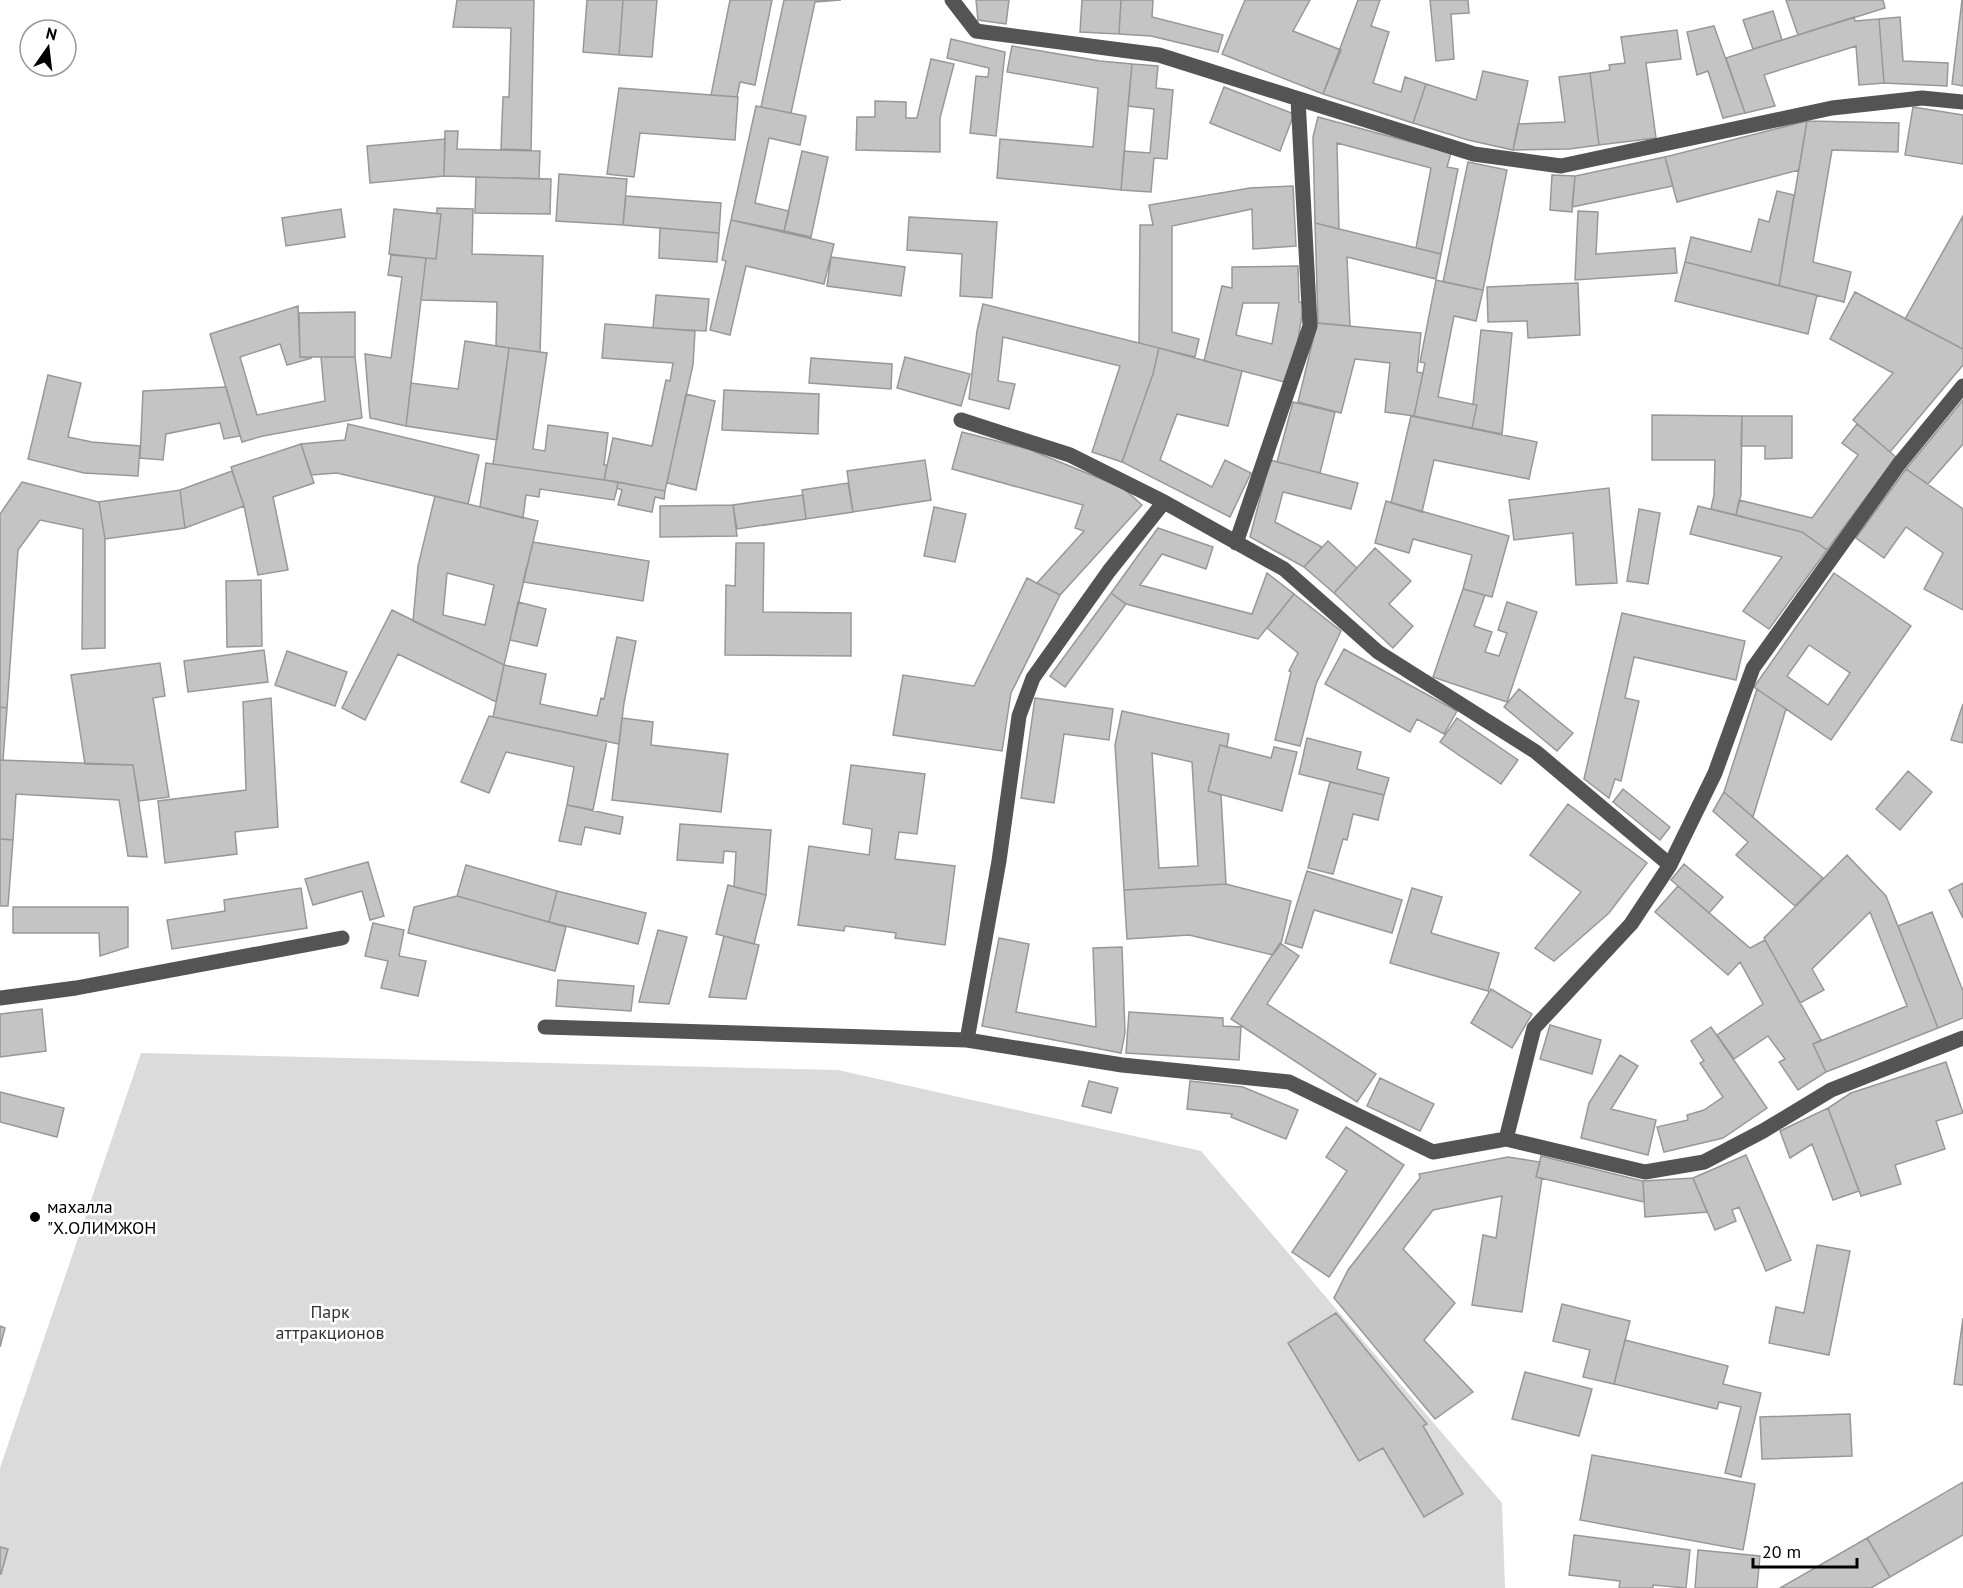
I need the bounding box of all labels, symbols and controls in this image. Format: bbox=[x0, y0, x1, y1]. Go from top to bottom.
north arrow bbox=[18, 18, 78, 78]
text: N bbox=[44, 22, 59, 44]
place label: махалла "Х.ОЛИМЖОН bbox=[47, 1195, 156, 1239]
marker: махалла "Х.ОЛИМЖОН bbox=[28, 1210, 42, 1224]
park label: Парк аттракционов bbox=[276, 1300, 384, 1344]
scale bar bbox=[1753, 1531, 1856, 1569]
text: 20 m bbox=[1762, 1540, 1801, 1563]

